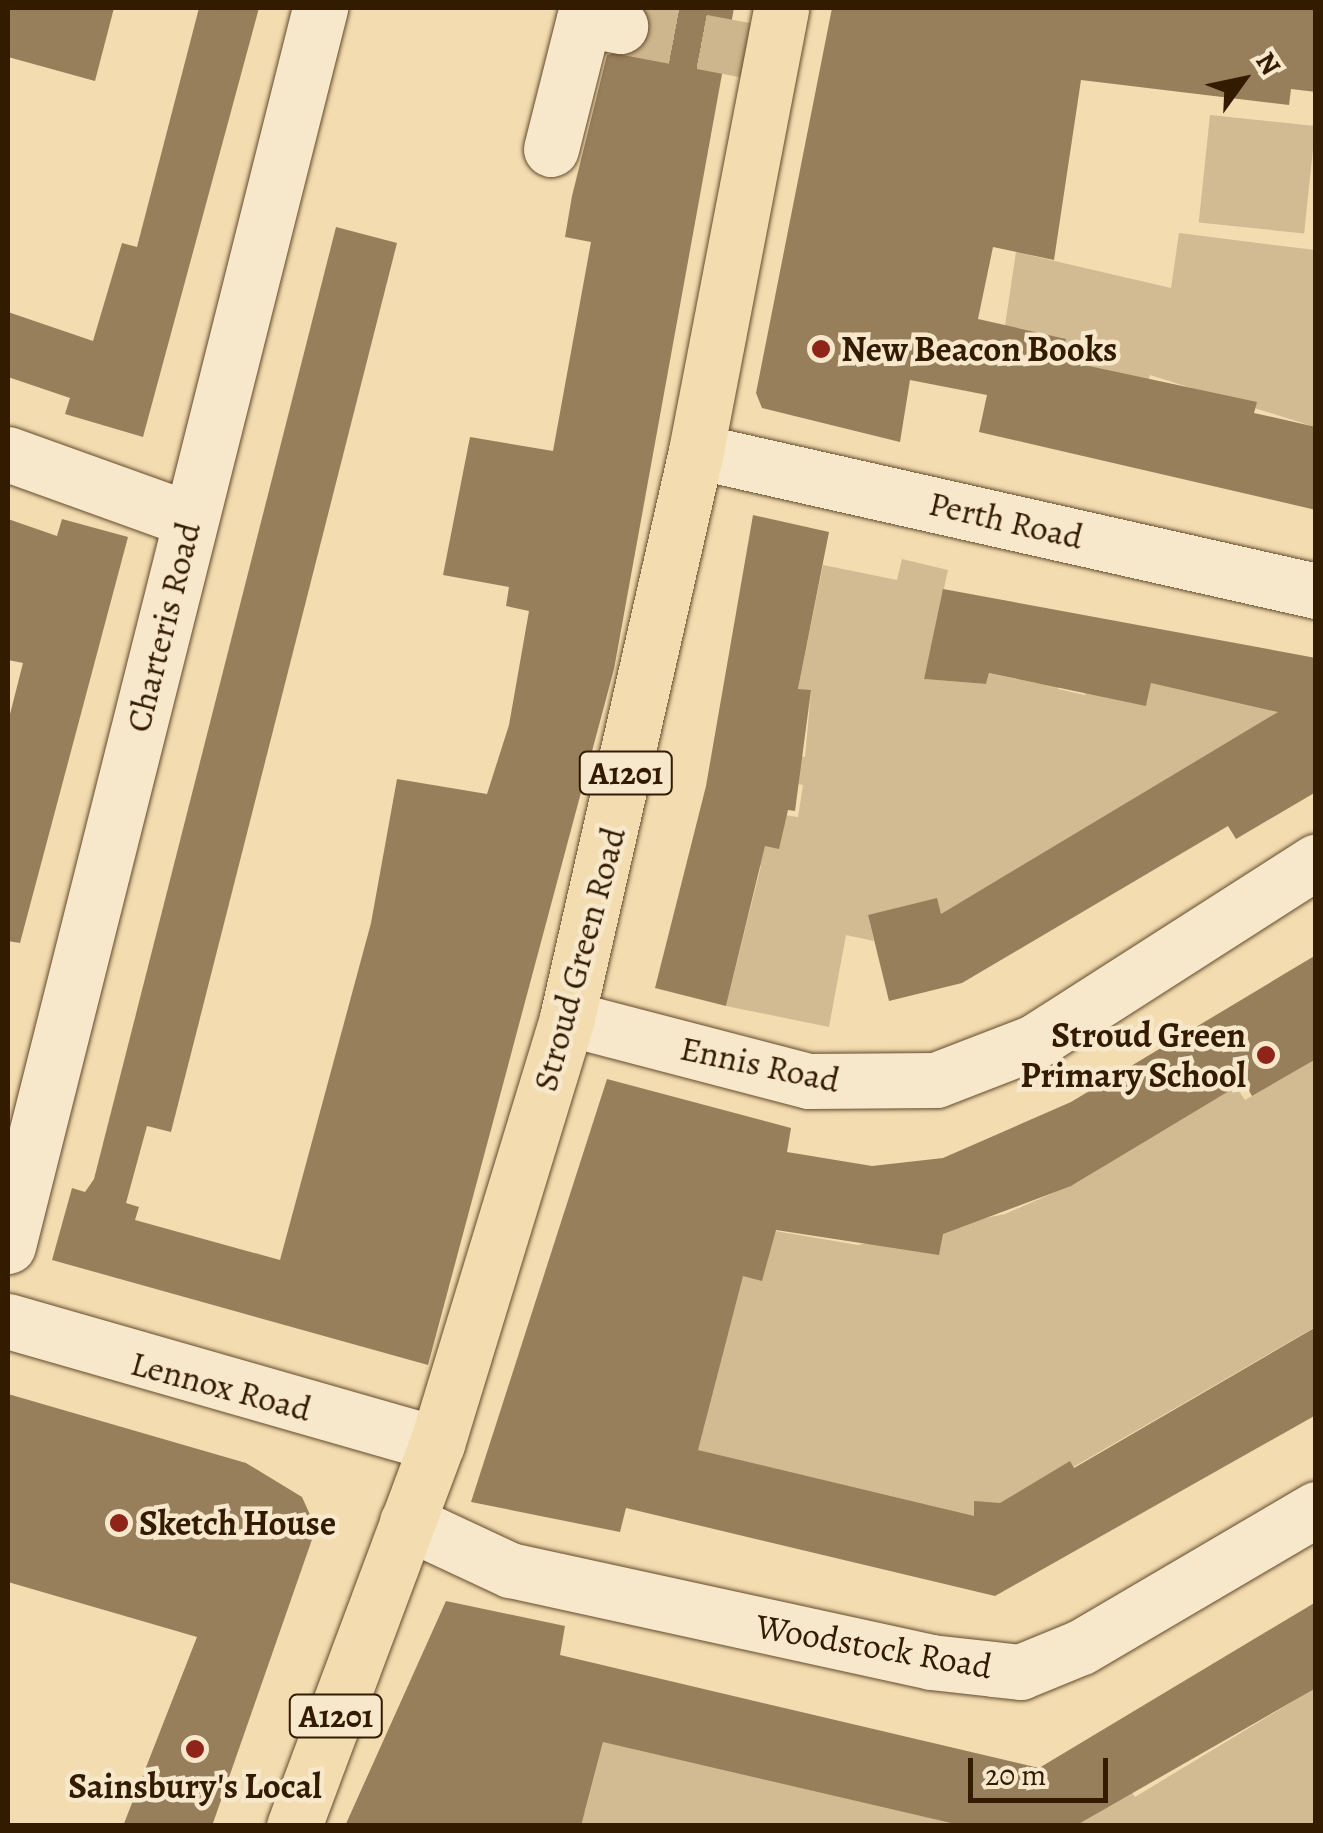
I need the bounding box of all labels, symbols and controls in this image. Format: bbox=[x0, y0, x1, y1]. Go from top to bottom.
north arrow bbox=[1193, 30, 1293, 130]
text: N bbox=[1247, 45, 1290, 83]
place label: New Beacon Books bbox=[841, 328, 1117, 370]
marker: New Beacon Books bbox=[810, 338, 832, 360]
street label: Perth Road bbox=[925, 482, 1087, 558]
street label: Charteris Road bbox=[117, 518, 209, 736]
road number: A1201 bbox=[578, 746, 674, 800]
street label: Stroud Green Road bbox=[524, 823, 634, 1095]
place label: Stroud Green Primary School bbox=[1020, 1014, 1246, 1096]
street label: Ennis Road bbox=[677, 1027, 843, 1101]
marker: Stroud Green Primary School bbox=[1255, 1044, 1277, 1066]
street label: Lennox Road bbox=[126, 1342, 316, 1430]
place label: Sketch House bbox=[139, 1502, 336, 1544]
marker: Sketch House bbox=[108, 1512, 130, 1534]
street label: Woodstock Road bbox=[753, 1605, 995, 1687]
road number: A1201 bbox=[288, 1689, 384, 1743]
marker: Sainsbury's Local bbox=[184, 1738, 206, 1760]
scale bar bbox=[973, 1738, 1113, 1800]
text: 20 m bbox=[985, 1755, 1046, 1795]
place label: Sainsbury's Local bbox=[68, 1765, 322, 1807]

